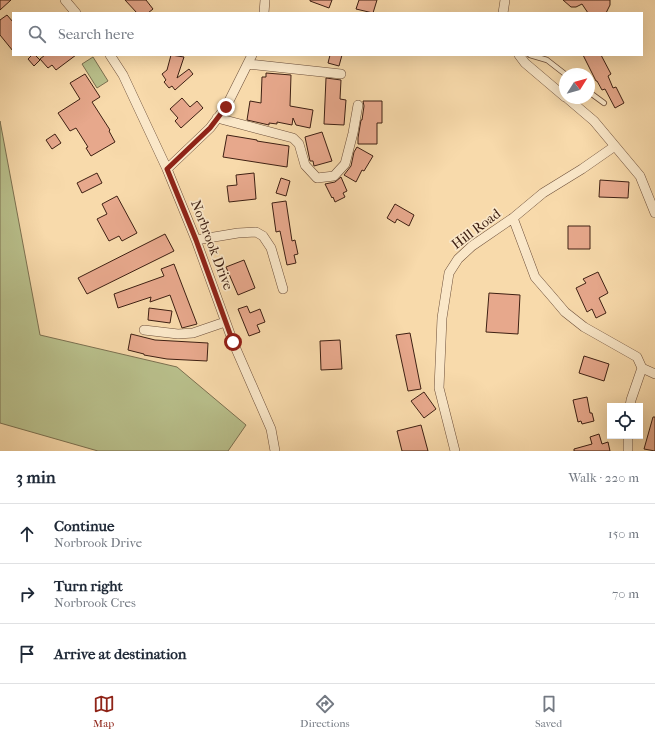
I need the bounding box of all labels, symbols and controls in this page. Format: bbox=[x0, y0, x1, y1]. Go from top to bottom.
search box bbox=[12, 12, 643, 56]
icon: search bbox=[26, 23, 48, 45]
text: Search here bbox=[58, 25, 134, 43]
north arrow bbox=[559, 68, 595, 104]
route end bbox=[217, 98, 235, 116]
street label: Norbrook Drive bbox=[187, 198, 237, 292]
street label: Hill Road bbox=[448, 205, 504, 253]
route start bbox=[224, 333, 242, 351]
map controls bbox=[607, 403, 643, 439]
button: locate bbox=[607, 403, 643, 439]
text: 3 min bbox=[16, 467, 56, 487]
text: Walk · 220 m bbox=[568, 470, 639, 485]
text: Continue bbox=[54, 517, 114, 535]
icon: ahead bbox=[16, 523, 38, 545]
text: 150 m bbox=[608, 526, 639, 541]
text: Norbrook Drive bbox=[54, 535, 142, 550]
text: Turn right bbox=[54, 577, 123, 595]
icon: right bbox=[16, 583, 38, 605]
text: 70 m bbox=[612, 586, 639, 601]
text: Norbrook Cres bbox=[54, 595, 136, 610]
icon: arrive bbox=[16, 643, 38, 665]
text: Arrive at destination bbox=[54, 645, 186, 663]
tab: Map bbox=[93, 693, 115, 730]
tab: Directions bbox=[300, 693, 350, 730]
tab: Saved bbox=[535, 693, 562, 730]

